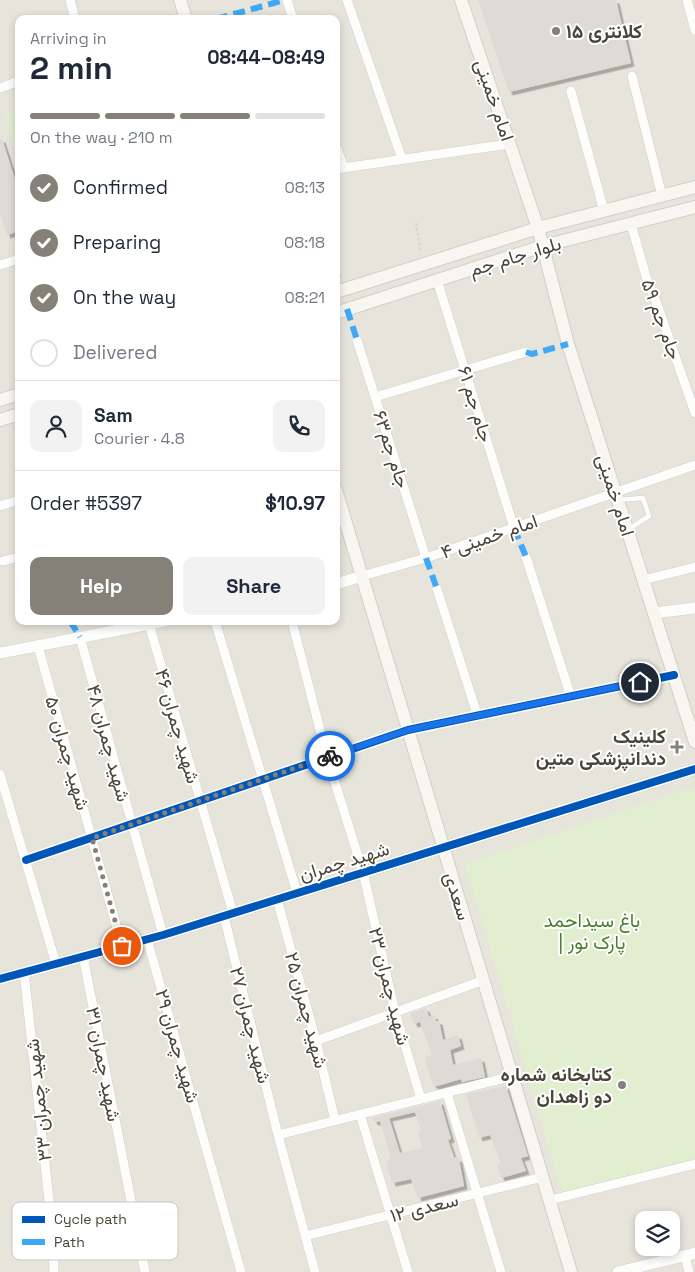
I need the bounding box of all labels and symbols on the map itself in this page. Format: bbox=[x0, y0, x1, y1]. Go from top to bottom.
place label: کلانتری ۱۵ bbox=[566, 19, 643, 44]
marker: کلانتری ۱۵ bbox=[550, 25, 562, 37]
street label: امام خمینی bbox=[469, 56, 520, 144]
street label: بلوار جام جم bbox=[466, 231, 564, 282]
street label: جام جم ۵۹ bbox=[635, 275, 688, 363]
street label: جام جم ۶۱ bbox=[452, 363, 499, 445]
street label: جام جم۶۳ bbox=[367, 407, 416, 491]
street label: امام خمینی bbox=[591, 451, 641, 539]
street label: امام خمینی ۴ bbox=[437, 508, 541, 565]
pin bbox=[619, 661, 661, 703]
street label: شهید چمران ۴۶ bbox=[148, 666, 206, 787]
street label: شهید چمران ۴۸ bbox=[80, 682, 136, 805]
street label: شهید چمران ۵۰ bbox=[38, 693, 96, 813]
place label: کلینیک دندانپزشکی متین bbox=[536, 724, 666, 772]
courier bbox=[305, 731, 355, 781]
marker: کلینیک دندانپزشکی متین bbox=[670, 740, 684, 754]
street label: شهید چمران bbox=[296, 836, 393, 888]
street label: سعدی bbox=[438, 869, 477, 923]
park label: باغ سیداحمد | پارک نور bbox=[544, 908, 640, 956]
pin bbox=[101, 925, 143, 967]
street label: شهید چمران ۲۳ bbox=[362, 925, 416, 1048]
street label: شهید چمران ۲۵ bbox=[278, 949, 334, 1071]
street label: شهید چمران ۲۷ bbox=[223, 964, 277, 1086]
street label: شهید چمران ۲۹ bbox=[148, 986, 206, 1106]
street label: شهید چمران ۳۱ bbox=[79, 1005, 127, 1124]
street label: شهید چمران ۳۳ bbox=[20, 1037, 58, 1163]
place label: کتابخانه شماره دو زاهدان bbox=[500, 1062, 612, 1109]
marker: کتابخانه شماره دو زاهدان bbox=[616, 1079, 628, 1091]
street label: سعدی ۱۲ bbox=[387, 1187, 461, 1228]
legend bbox=[12, 1202, 178, 1260]
text: Cycle path bbox=[54, 1210, 127, 1228]
text: Path bbox=[54, 1233, 85, 1251]

